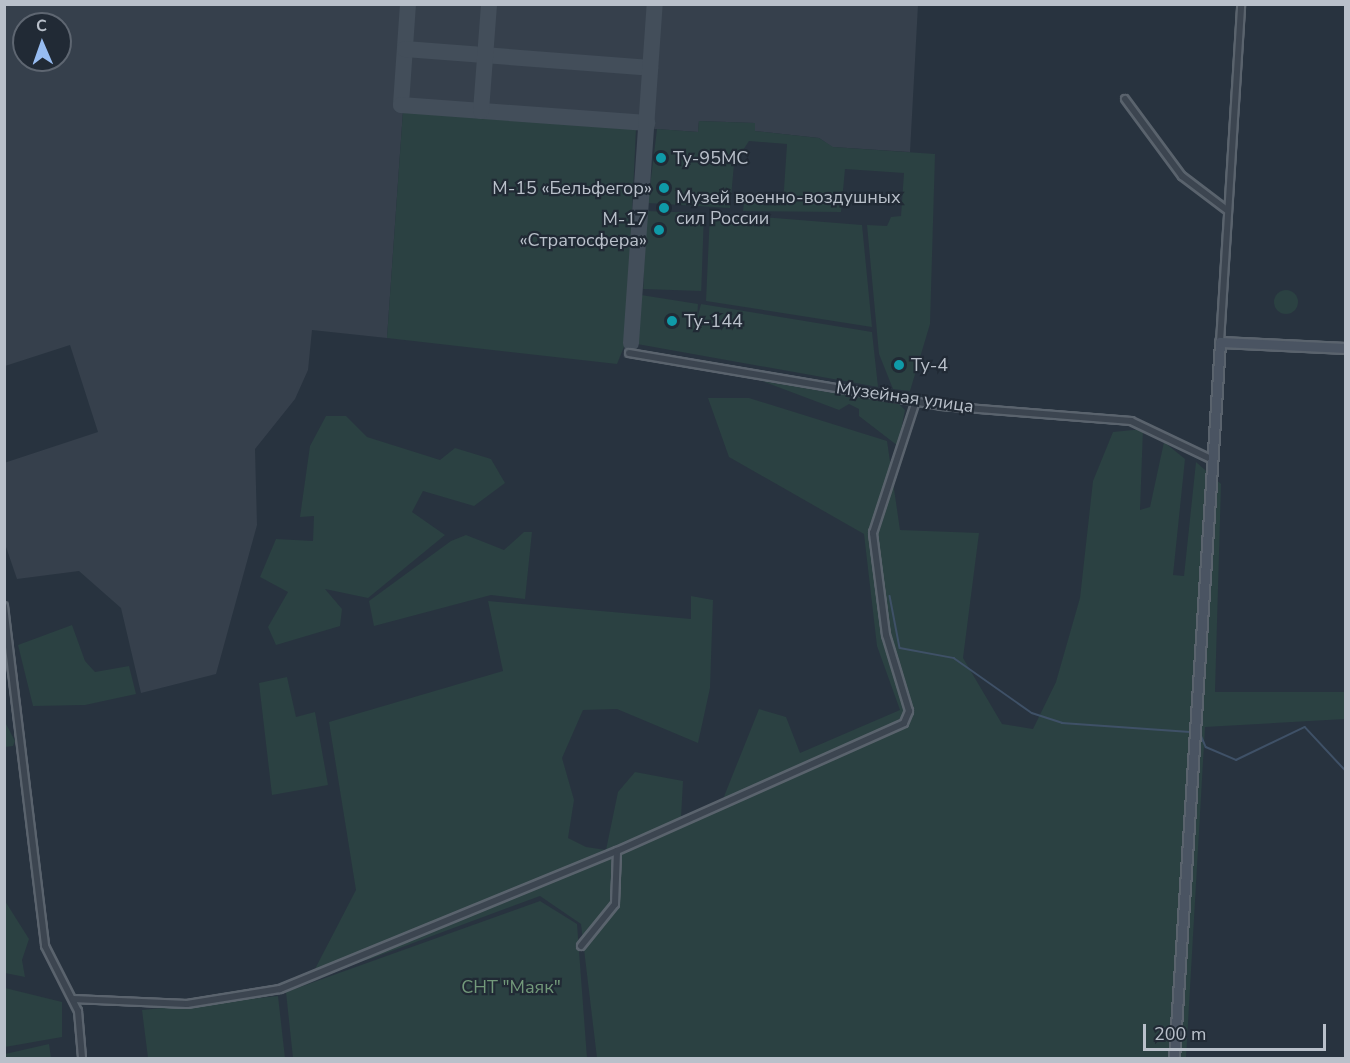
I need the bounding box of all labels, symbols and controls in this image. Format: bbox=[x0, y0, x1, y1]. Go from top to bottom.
north arrow bbox=[12, 12, 72, 72]
text: С bbox=[36, 15, 47, 37]
place label: Ту-95МС bbox=[673, 147, 748, 169]
marker: Ту-95МС bbox=[654, 151, 668, 165]
place label: М-15 «Бельфегор» bbox=[492, 177, 652, 199]
marker: М-15 «Бельфегор» bbox=[657, 181, 671, 195]
place label: Музей военно-воздушных сил России bbox=[676, 187, 901, 230]
marker: Музей военно-воздушных сил России bbox=[657, 201, 671, 215]
place label: М-17 «Стратосфера» bbox=[520, 209, 647, 252]
marker: М-17 «Стратосфера» bbox=[652, 223, 666, 237]
place label: Ту-144 bbox=[684, 310, 743, 332]
marker: Ту-144 bbox=[665, 314, 679, 328]
place label: Ту-4 bbox=[911, 354, 948, 376]
marker: Ту-4 bbox=[892, 358, 906, 372]
street label: Музейная улица bbox=[835, 377, 975, 417]
park label: СНТ "Маяк" bbox=[461, 976, 561, 998]
scale bar bbox=[1146, 1012, 1329, 1050]
text: 200 m bbox=[1154, 1022, 1206, 1046]

